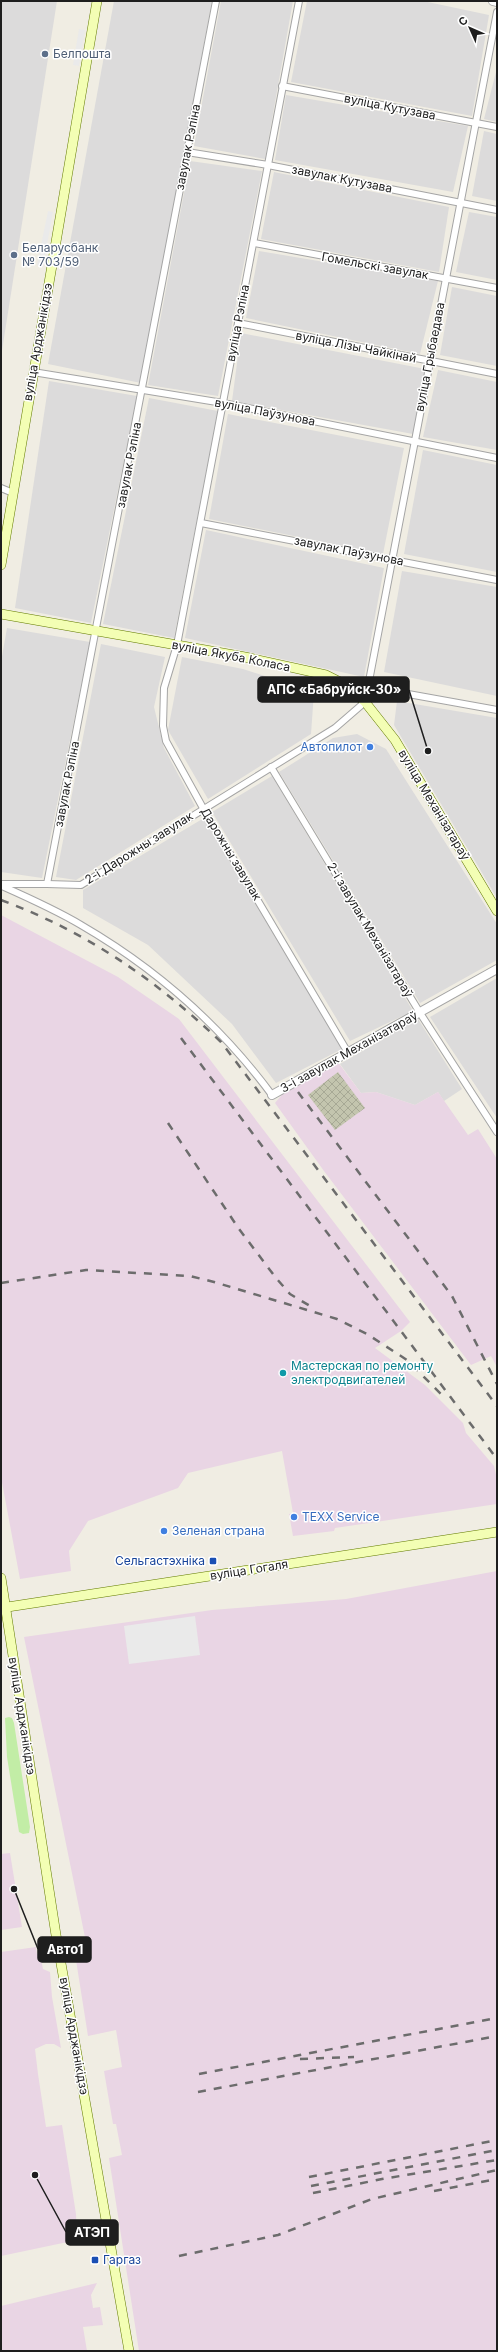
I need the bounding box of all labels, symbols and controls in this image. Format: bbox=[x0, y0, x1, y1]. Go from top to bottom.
north arrow bbox=[450, 8, 490, 48]
text: С bbox=[455, 13, 471, 29]
place label: Белпошта bbox=[53, 46, 111, 61]
marker: Белпошта bbox=[40, 49, 50, 59]
street label: вуліца Кутузава bbox=[343, 90, 437, 123]
street label: завулак Рэпіна bbox=[172, 103, 203, 191]
street label: завулак Кутузава bbox=[291, 161, 394, 196]
place label: Беларусбанк № 703/59 bbox=[22, 240, 99, 269]
street label: Гомельскі завулак bbox=[320, 249, 430, 282]
marker: Беларусбанк № 703/59 bbox=[9, 250, 19, 260]
street label: вуліца Арджанікідзэ bbox=[20, 282, 55, 402]
street label: вуліца Рэпіна bbox=[223, 283, 252, 363]
street label: вуліца Грыбаедава bbox=[412, 301, 447, 413]
street label: вуліца Лізы Чайкінай bbox=[294, 327, 418, 366]
street label: вуліца Паўзунова bbox=[213, 394, 317, 429]
street label: завулак Рэпіна bbox=[113, 421, 144, 509]
street label: завулак Паўзунова bbox=[293, 533, 405, 569]
street label: вуліца Якуба Коласа bbox=[171, 637, 292, 674]
callout: АПС «Бабруйск-30» bbox=[258, 677, 409, 702]
text: АПС «Бабруйск-30» bbox=[267, 681, 402, 697]
place label: Автопилот bbox=[301, 739, 362, 754]
street label: завулак Рэпіна bbox=[51, 740, 82, 828]
marker: Автопилот bbox=[365, 742, 375, 752]
street label: вуліца Механізатараў bbox=[395, 747, 474, 863]
street label: Дарожны завулак bbox=[198, 805, 265, 903]
street label: 2-і Дарожны завулак bbox=[82, 808, 196, 887]
street label: 2-і завулак Механізатараў bbox=[324, 859, 417, 1000]
street label: 3-і завулак Механізатараў bbox=[277, 1007, 420, 1096]
place label: Мастерская по ремонту электродвигателей bbox=[291, 1358, 434, 1387]
marker: Мастерская по ремонту электродвигателей bbox=[278, 1368, 288, 1378]
place label: TEXX Service bbox=[302, 1509, 380, 1524]
marker: TEXX Service bbox=[289, 1512, 299, 1522]
place label: Зеленая страна bbox=[172, 1523, 265, 1538]
marker: Зеленая страна bbox=[159, 1526, 169, 1536]
place label: Сельгастэхніка bbox=[115, 1553, 205, 1568]
marker: Сельгастэхніка bbox=[208, 1556, 218, 1566]
street label: вуліца Гогаля bbox=[209, 1556, 289, 1583]
street label: вуліца Арджанікідзэ bbox=[6, 1656, 39, 1776]
callout: Авто1 bbox=[38, 1937, 91, 1962]
text: Авто1 bbox=[47, 1941, 83, 1957]
street label: вуліца Арджанікідзэ bbox=[57, 1976, 92, 2096]
callout: АТЭП bbox=[66, 2220, 118, 2245]
text: АТЭП bbox=[74, 2224, 110, 2240]
place label: Гаргаз bbox=[103, 2252, 141, 2267]
marker: Гаргаз bbox=[90, 2255, 100, 2265]

